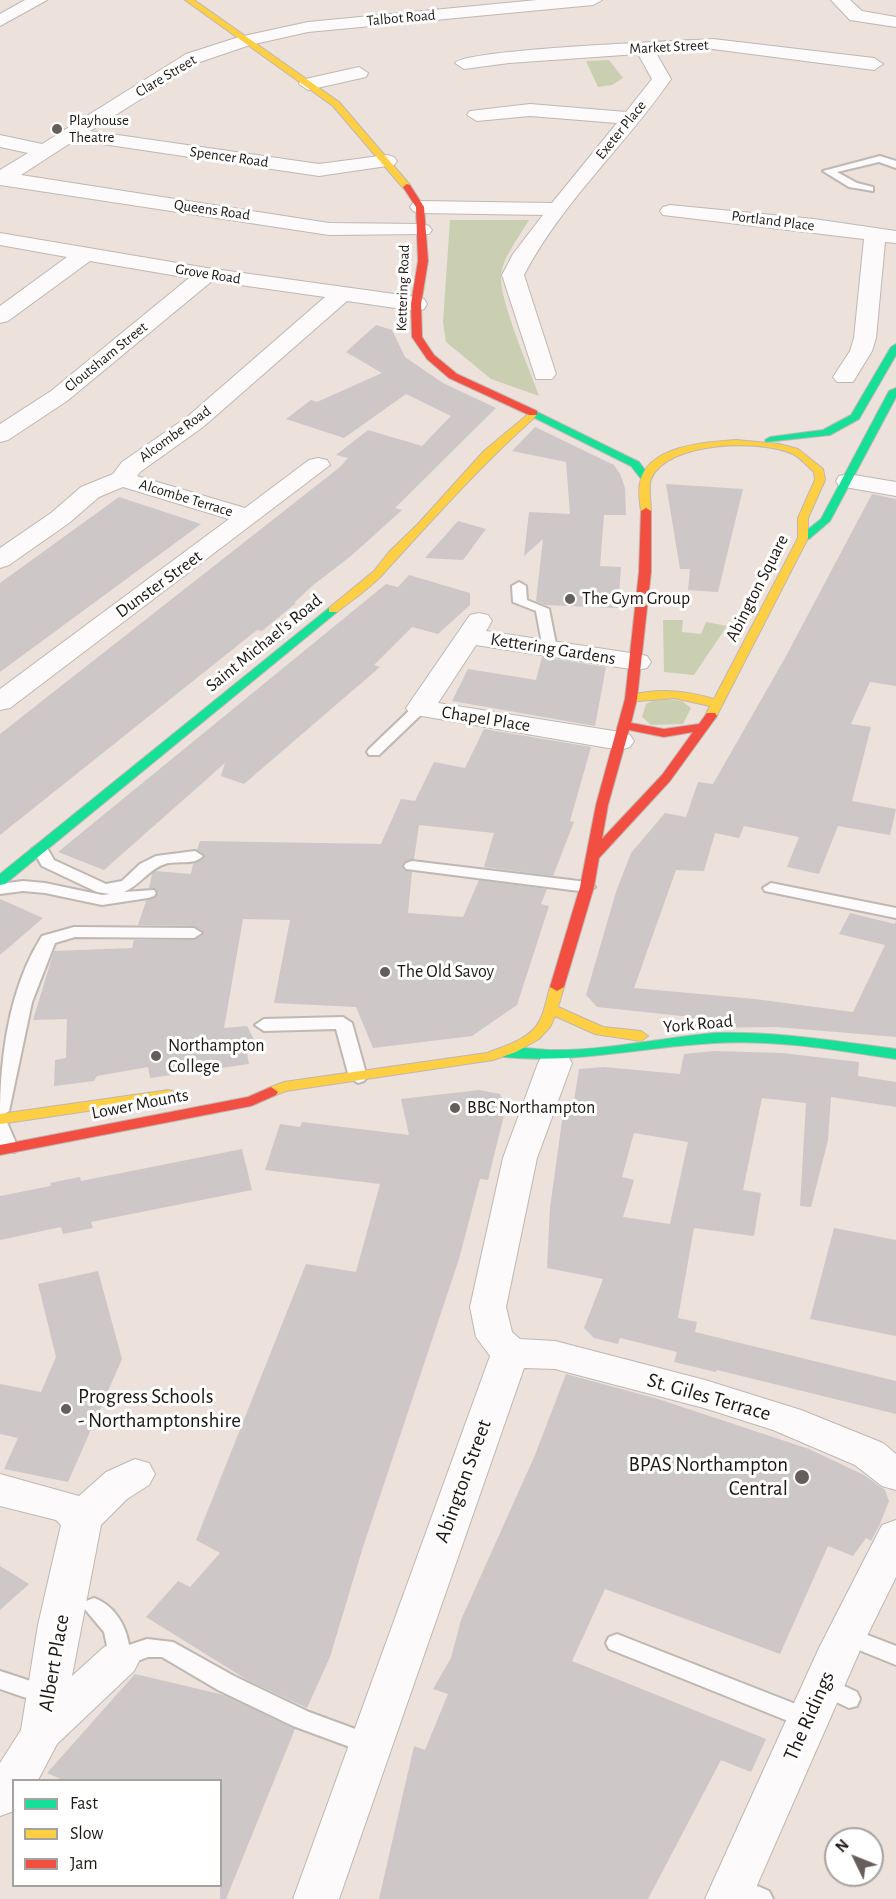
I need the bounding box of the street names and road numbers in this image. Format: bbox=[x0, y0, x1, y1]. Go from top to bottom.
street label: Talbot Road bbox=[366, 6, 436, 30]
street label: Market Street bbox=[629, 36, 709, 58]
street label: Clare Street bbox=[132, 51, 200, 101]
street label: Exeter Place bbox=[592, 97, 650, 163]
street label: Spencer Road bbox=[189, 143, 269, 171]
street label: Queens Road bbox=[173, 196, 251, 224]
street label: Portland Place bbox=[730, 207, 816, 235]
street label: Kettering Road bbox=[392, 244, 414, 332]
street label: Grove Road bbox=[174, 260, 242, 288]
street label: Cloutsham Street bbox=[61, 318, 151, 396]
street label: Alcombe Road bbox=[136, 402, 214, 466]
street label: Alcombe Terrace bbox=[137, 475, 235, 521]
street label: Abington Square bbox=[721, 531, 793, 645]
street label: Dunster Street bbox=[112, 545, 206, 623]
street label: Saint Michael's Road bbox=[202, 590, 326, 696]
street label: Kettering Gardens bbox=[489, 628, 617, 670]
street label: Chapel Place bbox=[440, 701, 532, 737]
street label: York Road bbox=[662, 1010, 734, 1038]
street label: Lower Mounts bbox=[90, 1084, 190, 1124]
street label: St. Giles Terrace bbox=[644, 1367, 774, 1427]
street label: Abington Street bbox=[429, 1416, 497, 1546]
street label: Albert Place bbox=[33, 1612, 75, 1714]
street label: The Ridings bbox=[778, 1667, 840, 1765]

